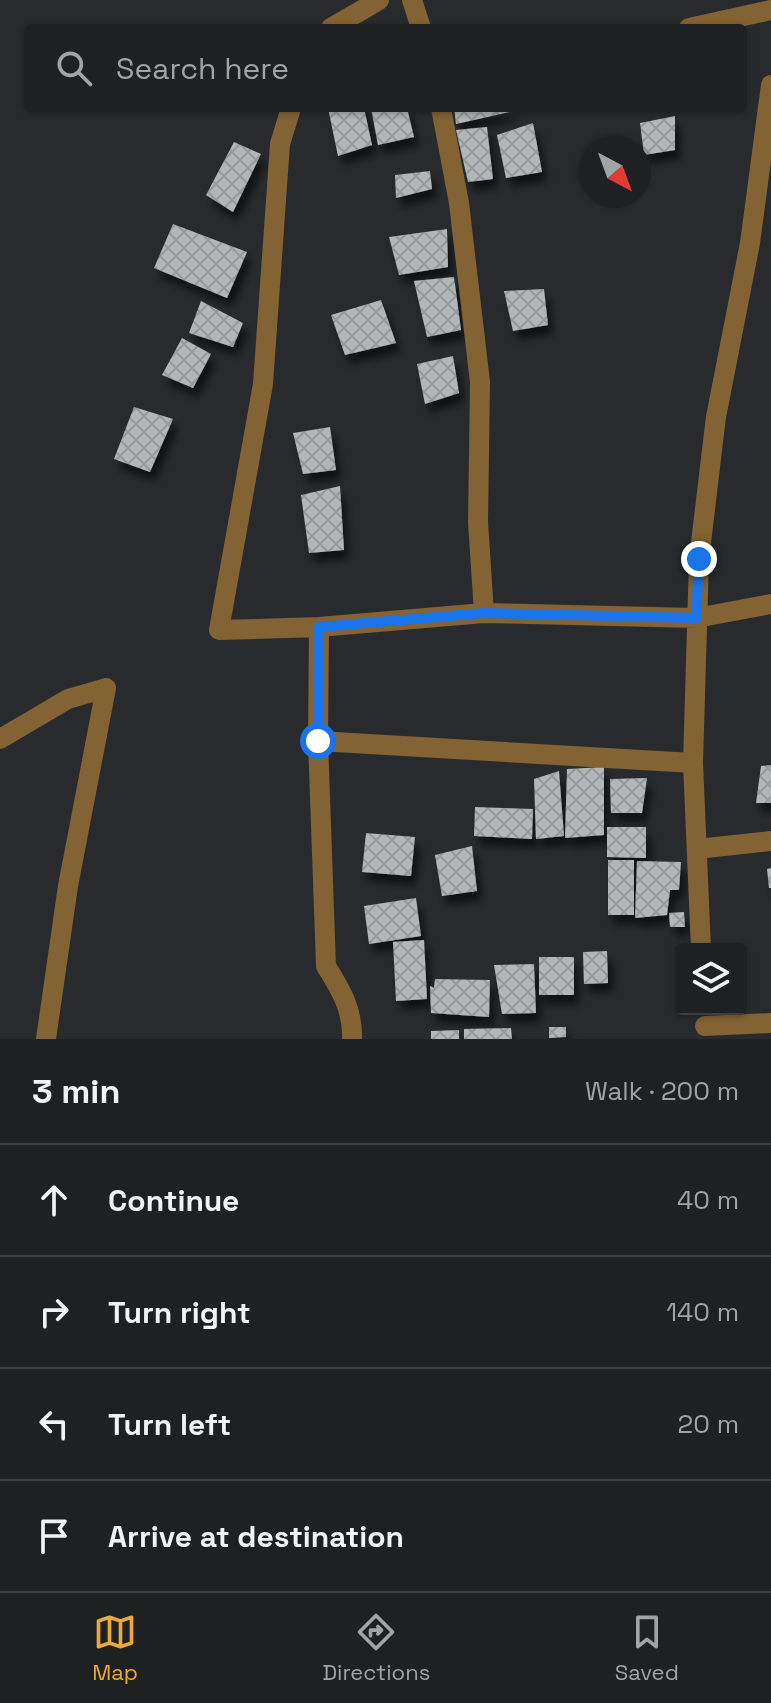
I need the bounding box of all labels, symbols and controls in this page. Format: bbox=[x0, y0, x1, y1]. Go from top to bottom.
search box bbox=[24, 24, 747, 112]
icon: search bbox=[52, 46, 96, 90]
text: Search here bbox=[116, 49, 289, 88]
north arrow bbox=[579, 136, 651, 208]
route end bbox=[681, 541, 717, 577]
route start bbox=[300, 723, 336, 759]
map controls bbox=[675, 943, 747, 1015]
button: layers bbox=[675, 943, 747, 1015]
text: 3 min bbox=[32, 1070, 120, 1113]
text: Walk · 200 m bbox=[585, 1074, 739, 1108]
icon: ahead bbox=[32, 1178, 76, 1222]
text: Continue bbox=[108, 1181, 239, 1220]
text: 40 m bbox=[677, 1183, 739, 1217]
icon: right bbox=[32, 1290, 76, 1334]
text: Turn right bbox=[108, 1293, 251, 1332]
text: 140 m bbox=[666, 1295, 739, 1329]
icon: left bbox=[32, 1402, 76, 1446]
text: Turn left bbox=[108, 1405, 231, 1444]
text: 20 m bbox=[678, 1407, 739, 1441]
icon: arrive bbox=[32, 1514, 76, 1558]
text: Arrive at destination bbox=[108, 1517, 404, 1556]
tab: Map bbox=[92, 1610, 138, 1686]
tab: Directions bbox=[322, 1610, 430, 1686]
tab: Saved bbox=[615, 1610, 679, 1686]

